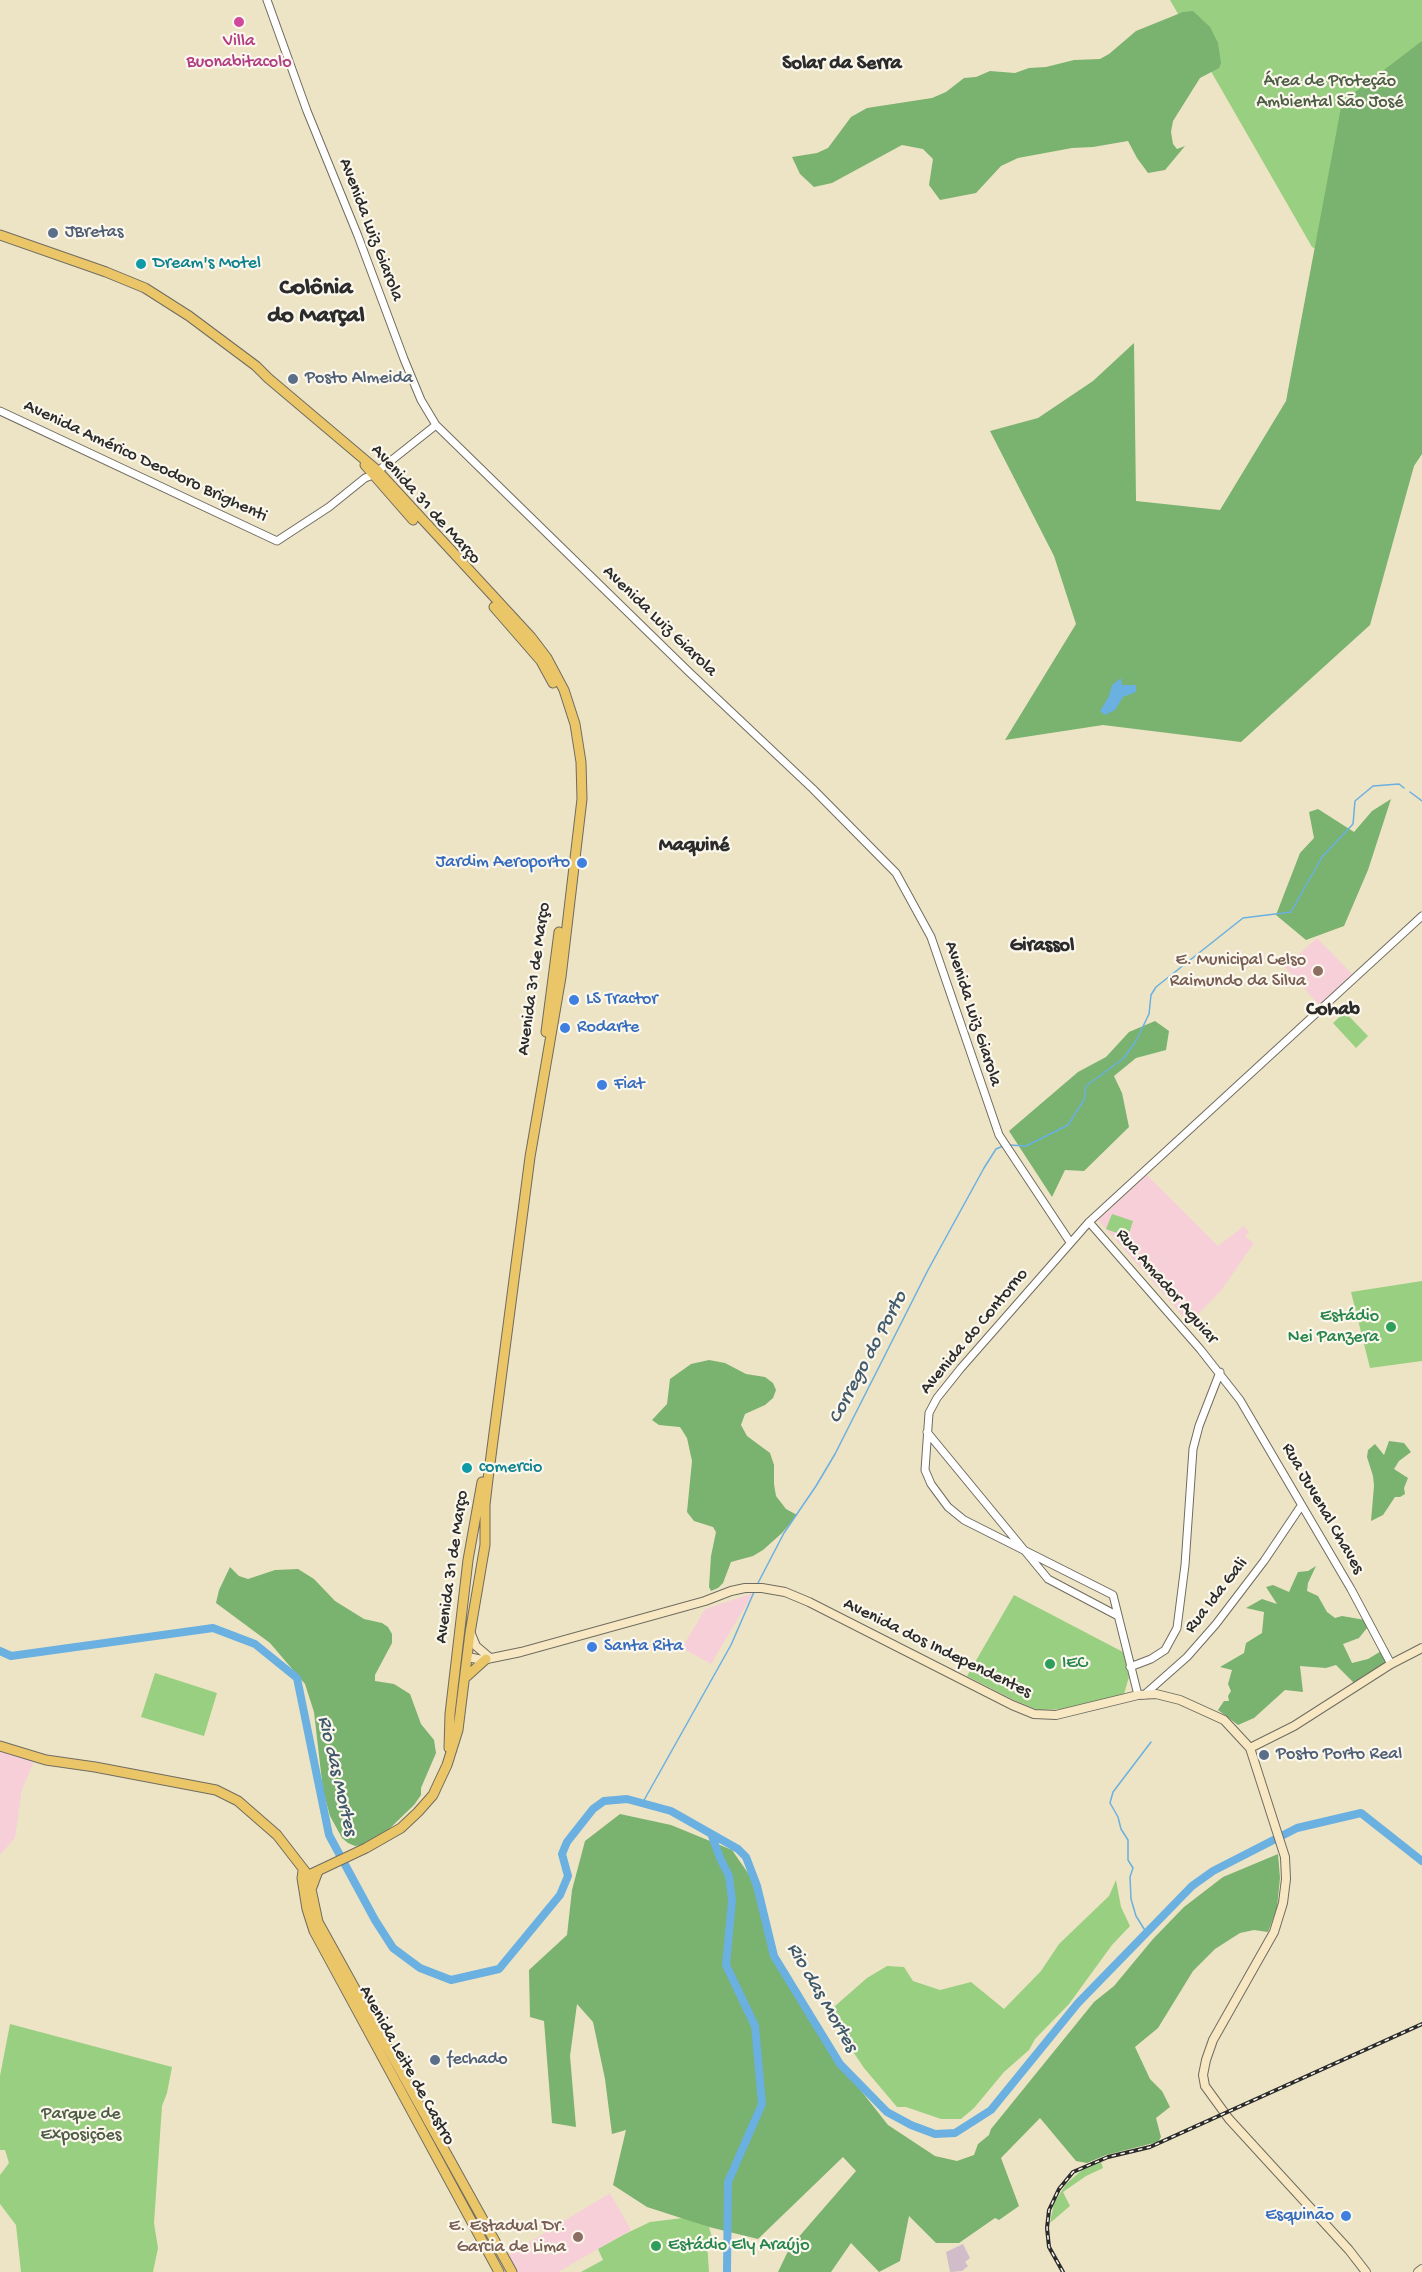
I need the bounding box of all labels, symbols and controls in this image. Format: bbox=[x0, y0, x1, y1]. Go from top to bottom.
marker: Villa Buonabitacolo bbox=[232, 15, 246, 29]
place label: Villa Buonabitacolo bbox=[186, 31, 292, 74]
district label: Solar da Serra bbox=[782, 53, 902, 77]
park label: Área de Proteção Ambiental São José bbox=[1257, 71, 1403, 113]
street label: Avenida Luiz Giarola bbox=[333, 156, 407, 304]
place label: JBretas bbox=[65, 222, 123, 244]
marker: JBretas bbox=[46, 226, 60, 240]
place label: Dream's Motel bbox=[153, 253, 261, 275]
marker: Dream's Motel bbox=[134, 257, 148, 271]
district label: Colônia do Marçal bbox=[267, 275, 365, 331]
place label: Posto Almeida bbox=[305, 368, 413, 390]
marker: Posto Almeida bbox=[286, 372, 300, 386]
street label: Avenida Américo Deodoro Brighenti bbox=[20, 396, 270, 528]
street label: Avenida 31 de Março bbox=[365, 440, 485, 570]
street label: Avenida Luiz Giarola bbox=[597, 562, 721, 682]
district label: Maquiné bbox=[659, 835, 729, 859]
place label: Jardim Aeroporto bbox=[436, 852, 570, 874]
marker: Jardim Aeroporto bbox=[575, 856, 589, 870]
street label: Avenida 31 de Março bbox=[514, 901, 556, 1057]
district label: Girassol bbox=[1010, 935, 1074, 959]
street label: Avenida Luiz Giarola bbox=[938, 939, 1006, 1089]
place label: E. Municipal Celso Raimundo da Silva bbox=[1170, 950, 1306, 992]
marker: E. Municipal Celso Raimundo da Silva bbox=[1311, 964, 1325, 978]
place label: LS Tractor bbox=[586, 989, 658, 1011]
marker: LS Tractor bbox=[567, 993, 581, 1007]
district label: Cohab bbox=[1306, 999, 1360, 1023]
place label: Rodarte bbox=[577, 1017, 639, 1039]
marker: Rodarte bbox=[558, 1021, 572, 1035]
place label: Fiat bbox=[614, 1074, 644, 1096]
marker: Fiat bbox=[595, 1078, 609, 1092]
street label: Rua Amador Aguiar bbox=[1110, 1225, 1222, 1349]
street label: Avenida do Contorno bbox=[916, 1265, 1034, 1399]
water label: Corrego do Porto bbox=[824, 1288, 914, 1428]
place label: Estádio Nei Panzera bbox=[1288, 1306, 1379, 1348]
marker: Estádio Nei Panzera bbox=[1384, 1320, 1398, 1334]
street label: Rua Juvenal Chaves bbox=[1276, 1440, 1368, 1578]
place label: comercio bbox=[479, 1457, 542, 1479]
marker: comercio bbox=[460, 1461, 474, 1475]
street label: Avenida 31 de Março bbox=[432, 1489, 474, 1645]
street label: Rua Ida Gali bbox=[1181, 1554, 1253, 1638]
street label: Avenida dos Independentes bbox=[839, 1594, 1035, 1704]
place label: Santa Rita bbox=[604, 1636, 683, 1658]
marker: Santa Rita bbox=[585, 1640, 599, 1654]
place label: IEC bbox=[1062, 1653, 1087, 1675]
marker: IEC bbox=[1043, 1657, 1057, 1671]
water label: Rio das Mortes bbox=[311, 1714, 361, 1838]
place label: Posto Porto Real bbox=[1276, 1744, 1402, 1766]
marker: Posto Porto Real bbox=[1257, 1748, 1271, 1762]
water label: Rio das Mortes bbox=[780, 1939, 862, 2057]
street label: Avenida Leite de Castro bbox=[353, 1982, 459, 2150]
place label: fechado bbox=[447, 2049, 507, 2071]
marker: fechado bbox=[428, 2053, 442, 2067]
park label: Parque de Exposições bbox=[41, 2104, 121, 2146]
place label: Esquinão bbox=[1265, 2205, 1334, 2227]
marker: Esquinão bbox=[1339, 2209, 1353, 2223]
place label: E. Estadual Dr. Garcia de Lima bbox=[449, 2216, 566, 2258]
marker: E. Estadual Dr. Garcia de Lima bbox=[571, 2230, 585, 2244]
place label: Estádio Ely Araújo bbox=[668, 2235, 810, 2257]
marker: Estádio Ely Araújo bbox=[649, 2239, 663, 2253]

